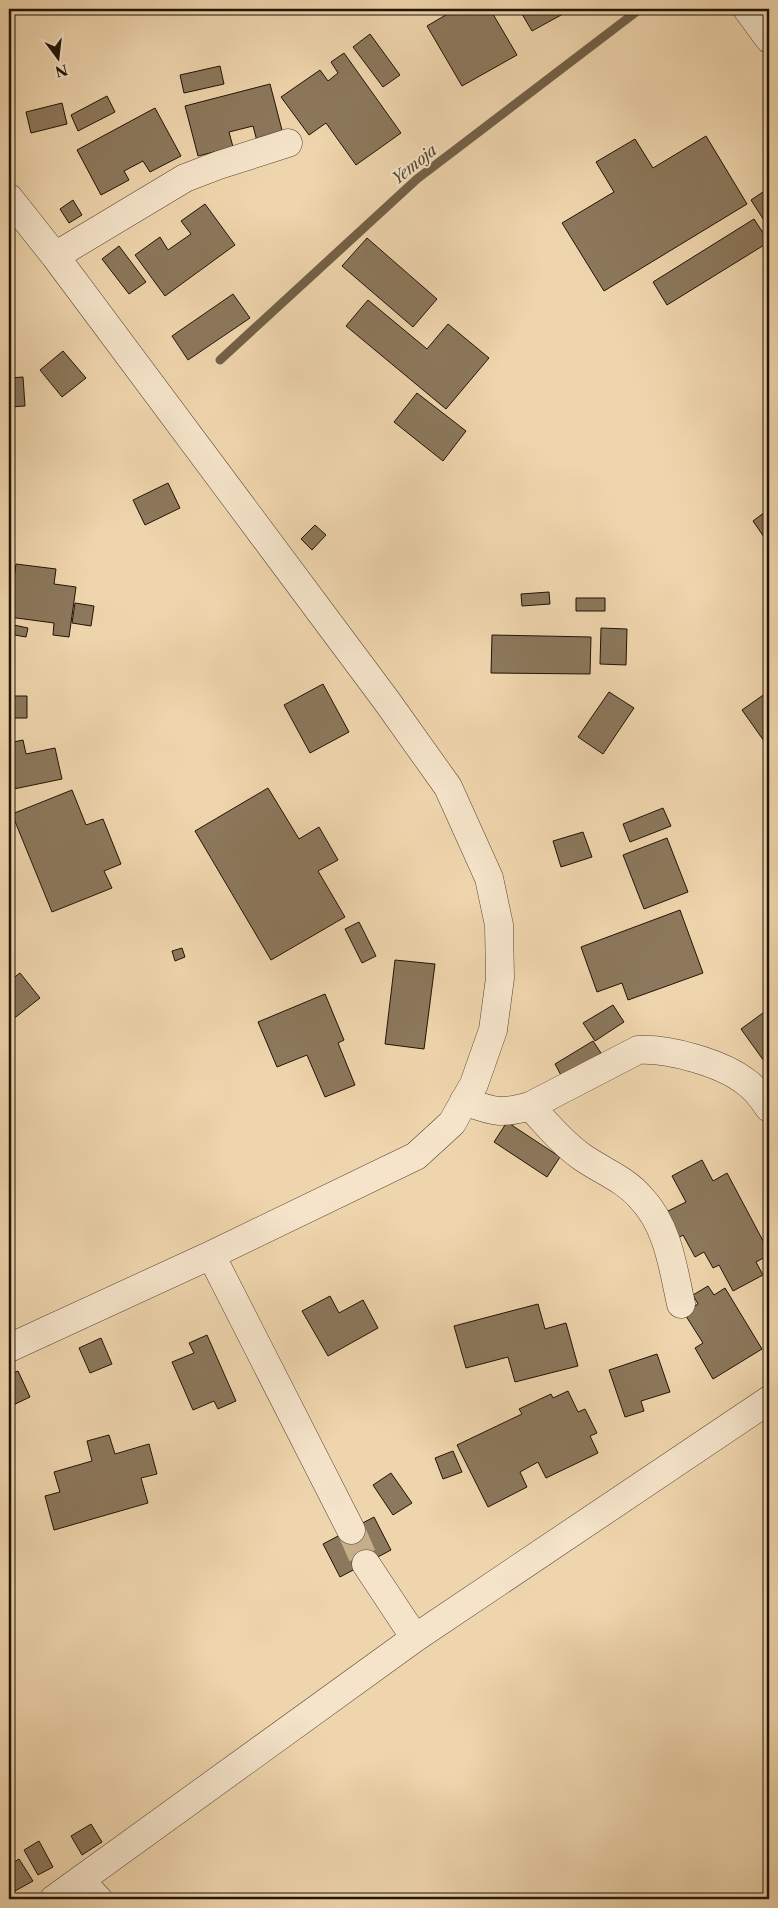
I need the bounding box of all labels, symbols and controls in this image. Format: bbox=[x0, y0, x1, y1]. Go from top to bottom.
north arrow bbox=[32, 32, 82, 82]
text: N bbox=[53, 60, 70, 81]
water label: Yemoja bbox=[387, 139, 441, 188]

